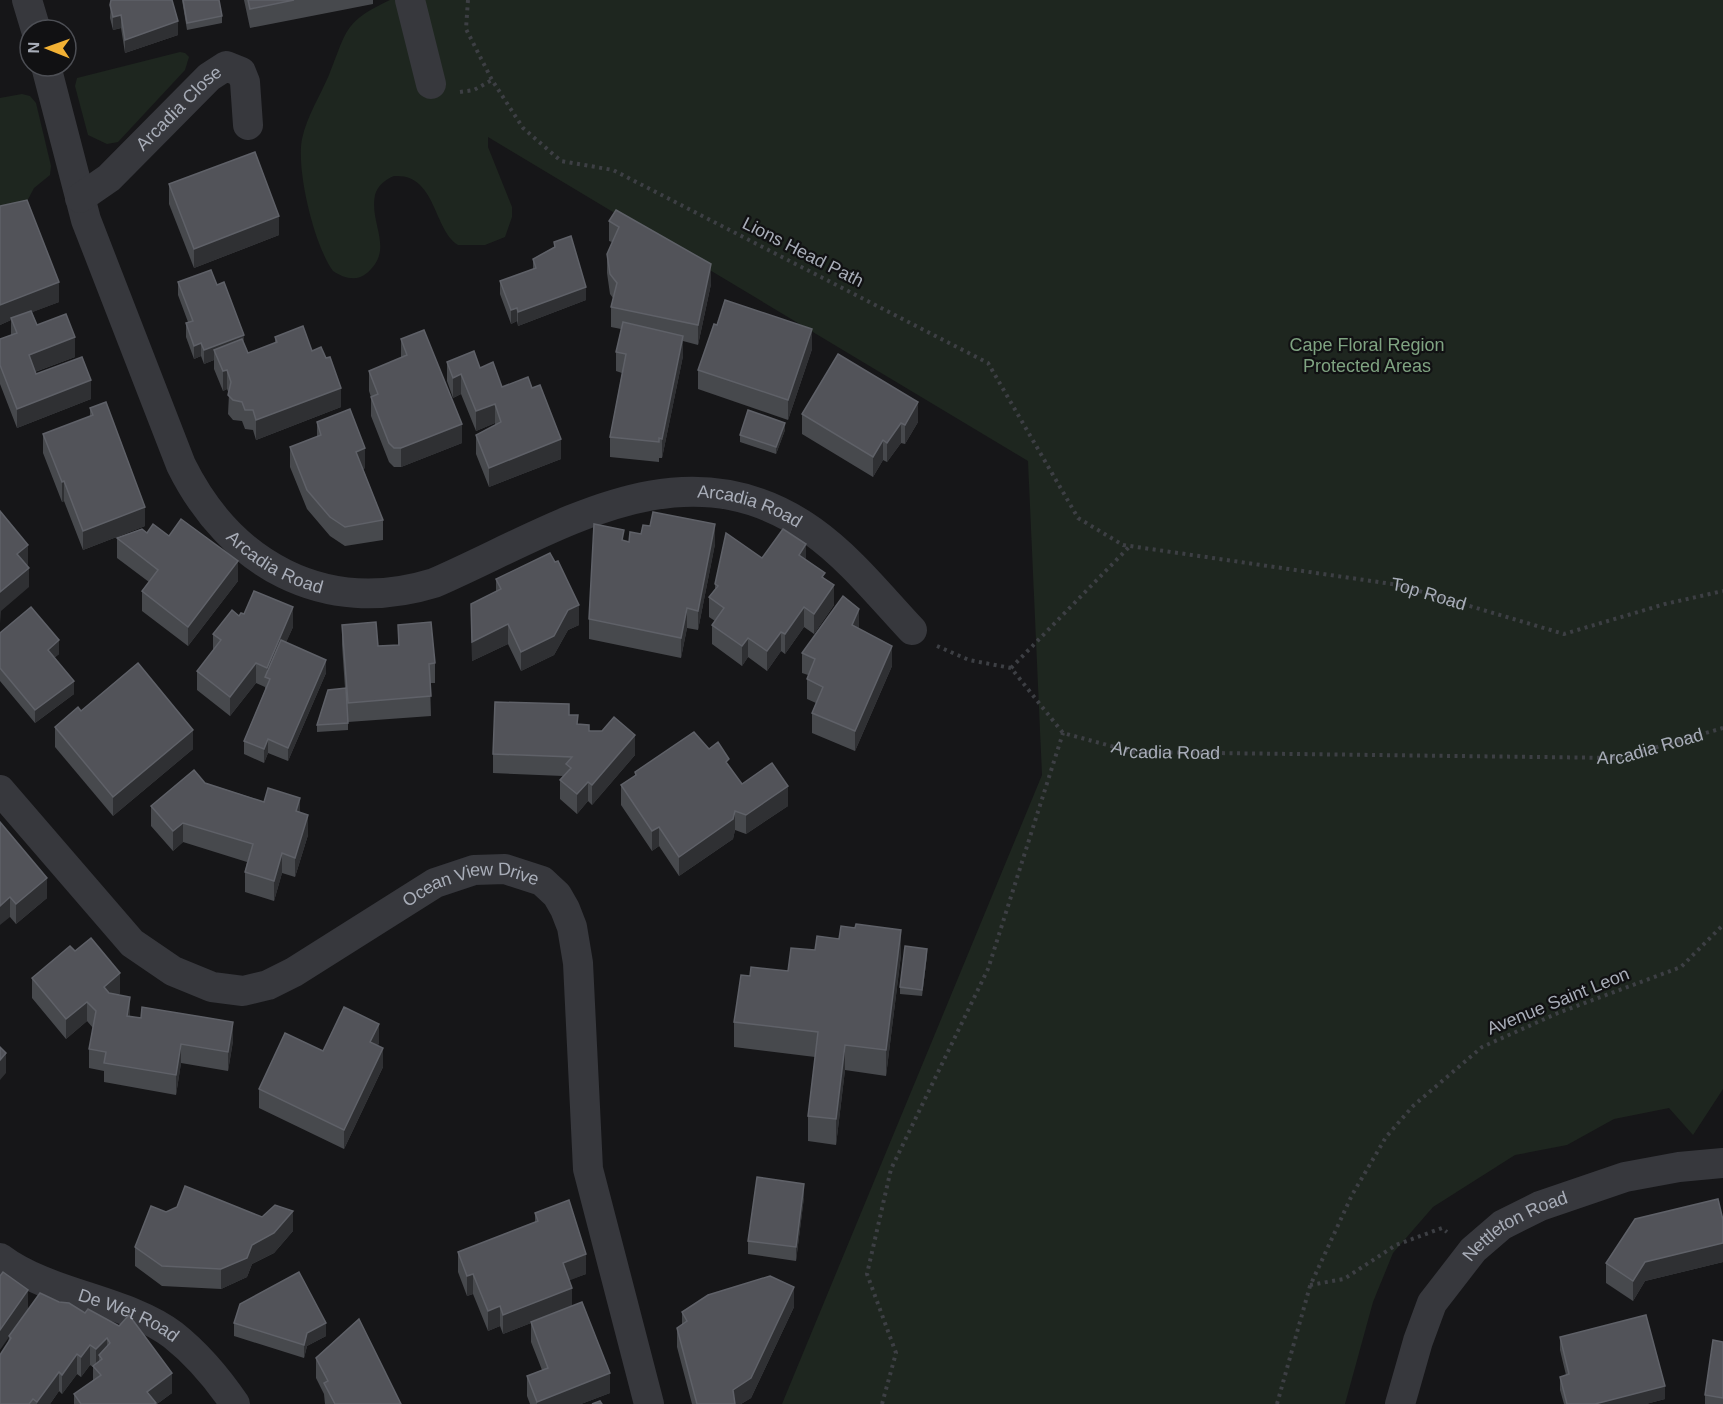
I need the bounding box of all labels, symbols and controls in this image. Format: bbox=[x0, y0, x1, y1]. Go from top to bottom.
north arrow bbox=[18, 18, 78, 78]
text: N bbox=[25, 42, 42, 54]
street label: Arcadia Close bbox=[132, 62, 225, 155]
street label: Lions Head Path bbox=[739, 213, 867, 291]
park label: Cape Floral Region Protected Areas bbox=[1289, 335, 1445, 376]
street label: Arcadia Road bbox=[697, 482, 806, 532]
street label: Arcadia Road bbox=[223, 527, 325, 598]
street label: Top Road bbox=[1390, 574, 1469, 614]
street label: Arcadia Road bbox=[1597, 724, 1705, 769]
street label: Arcadia Road bbox=[1109, 737, 1220, 763]
street label: Ocean View Drive bbox=[399, 859, 542, 911]
street label: Avenue Saint Leon bbox=[1484, 963, 1632, 1039]
street label: Nettleton Road bbox=[1458, 1187, 1570, 1265]
street label: De Wet Road bbox=[76, 1285, 183, 1346]

